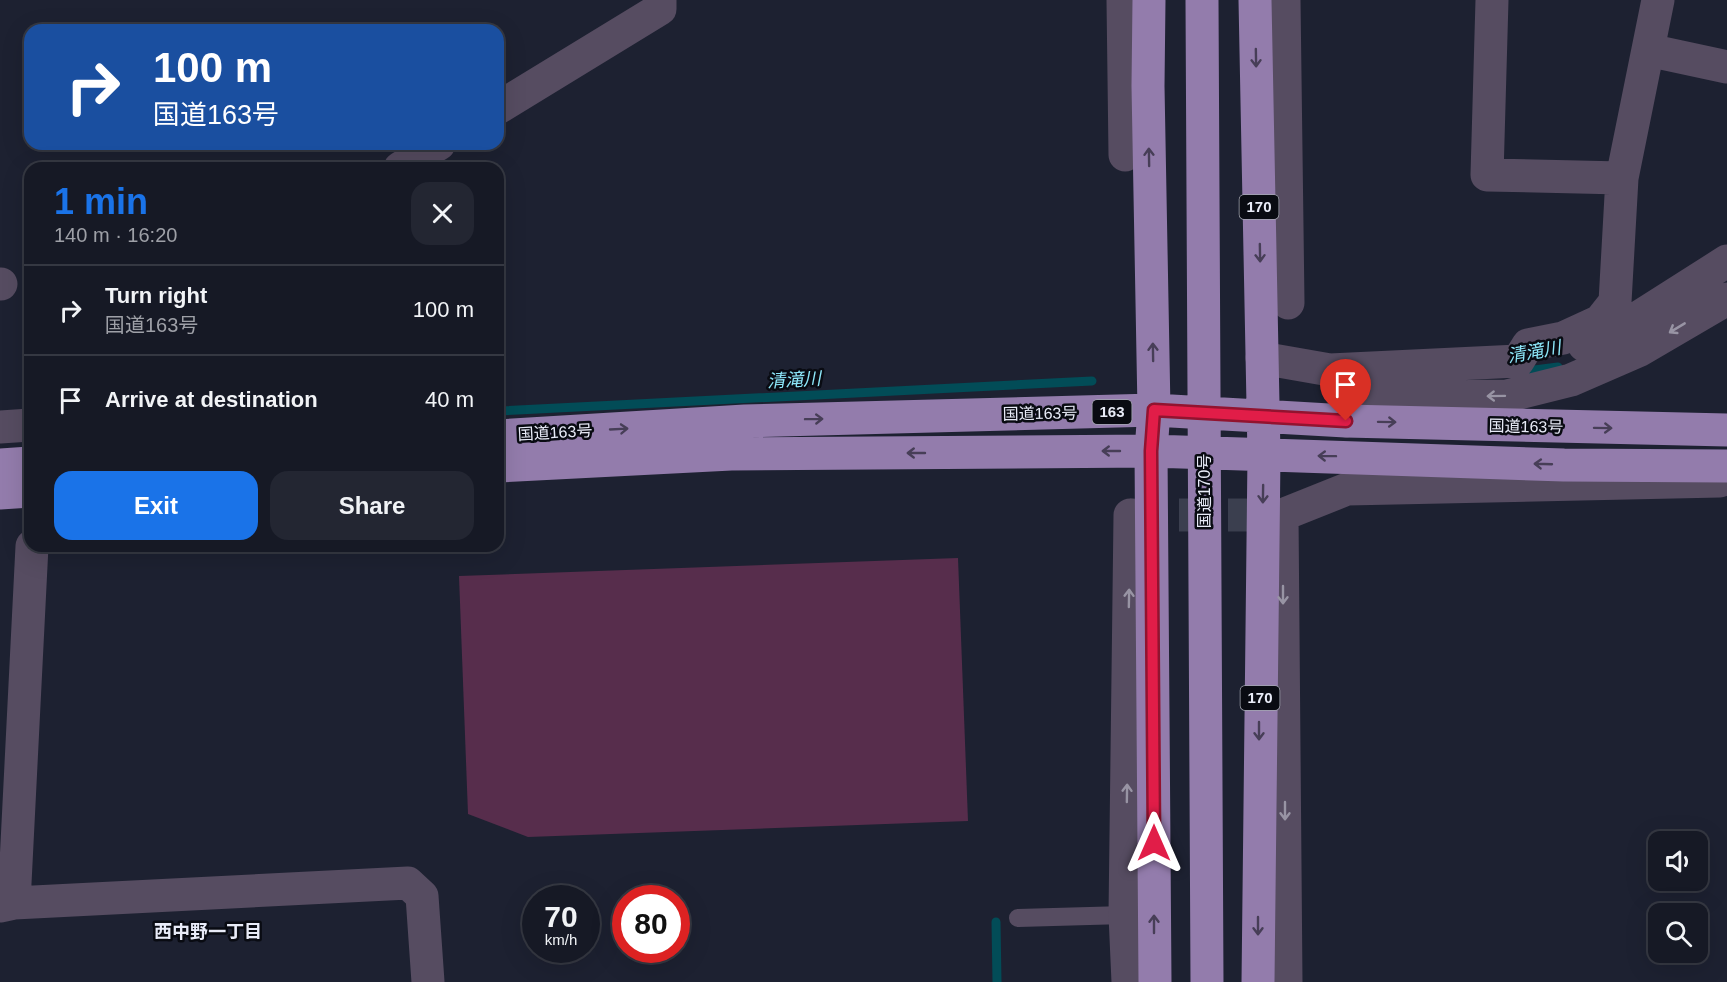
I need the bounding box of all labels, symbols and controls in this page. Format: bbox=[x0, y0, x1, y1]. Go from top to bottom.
text: 100 m bbox=[153, 44, 272, 91]
icon: right bbox=[54, 48, 132, 126]
one-way arrow bbox=[1250, 48, 1262, 68]
text: 国道163号 bbox=[153, 100, 279, 130]
one-way arrow bbox=[1143, 148, 1155, 168]
text: 1 min bbox=[54, 181, 148, 222]
button: close bbox=[411, 182, 474, 245]
road number: 170 bbox=[1240, 195, 1278, 219]
text: 140 m · 16:20 bbox=[54, 224, 177, 246]
one-way arrow bbox=[1254, 243, 1266, 263]
text: Turn right bbox=[105, 283, 207, 308]
icon: right bbox=[54, 294, 87, 327]
text: 100 m bbox=[413, 297, 474, 322]
text: 国道163号 bbox=[105, 314, 198, 336]
one-way arrow bbox=[1669, 323, 1686, 335]
water label: 清滝川 bbox=[1506, 337, 1564, 367]
one-way arrow bbox=[1147, 342, 1159, 362]
pin bbox=[1320, 359, 1371, 421]
water label: 清滝川 bbox=[767, 368, 823, 391]
icon: arrive bbox=[1329, 368, 1362, 401]
icon: arrive bbox=[54, 384, 87, 417]
text: Arrive at destination bbox=[105, 387, 318, 412]
text: 40 m bbox=[425, 387, 474, 412]
one-way arrow bbox=[1486, 390, 1506, 402]
road number: 163 bbox=[1092, 400, 1132, 424]
street label: 国道163号 bbox=[1003, 404, 1078, 423]
one-way arrow bbox=[804, 414, 824, 425]
one-way arrow bbox=[1376, 416, 1396, 428]
street label: 国道163号 bbox=[1488, 417, 1563, 436]
street label: 国道163号 bbox=[517, 422, 593, 443]
one-way arrow bbox=[1592, 422, 1612, 433]
one-way arrow bbox=[609, 423, 629, 434]
one-way arrow bbox=[1101, 445, 1121, 457]
one-way arrow bbox=[906, 447, 926, 458]
one-way arrow bbox=[1317, 450, 1337, 462]
street label: 国道170号 bbox=[1196, 454, 1213, 528]
one-way arrow bbox=[1533, 458, 1553, 469]
button: Exit bbox=[54, 471, 258, 540]
button: Share bbox=[270, 471, 474, 540]
one-way arrow bbox=[1257, 484, 1269, 504]
one-way arrow bbox=[1277, 584, 1289, 604]
one-way arrow bbox=[1123, 589, 1135, 609]
road number: 170 bbox=[1240, 686, 1280, 710]
one-way arrow bbox=[1253, 721, 1265, 741]
one-way arrow bbox=[1121, 784, 1132, 804]
one-way arrow bbox=[1279, 800, 1291, 820]
position arrow bbox=[1122, 811, 1186, 875]
map controls bbox=[1648, 831, 1708, 963]
button: sound bbox=[1648, 831, 1708, 891]
speed limit sign: 80 bbox=[612, 885, 690, 963]
text: 70 bbox=[544, 900, 578, 933]
button: search bbox=[1648, 903, 1708, 963]
one-way arrow bbox=[1148, 914, 1160, 934]
one-way arrow bbox=[1252, 916, 1264, 936]
district label: 西中野一丁目 bbox=[154, 922, 262, 942]
text: km/h bbox=[545, 931, 577, 948]

